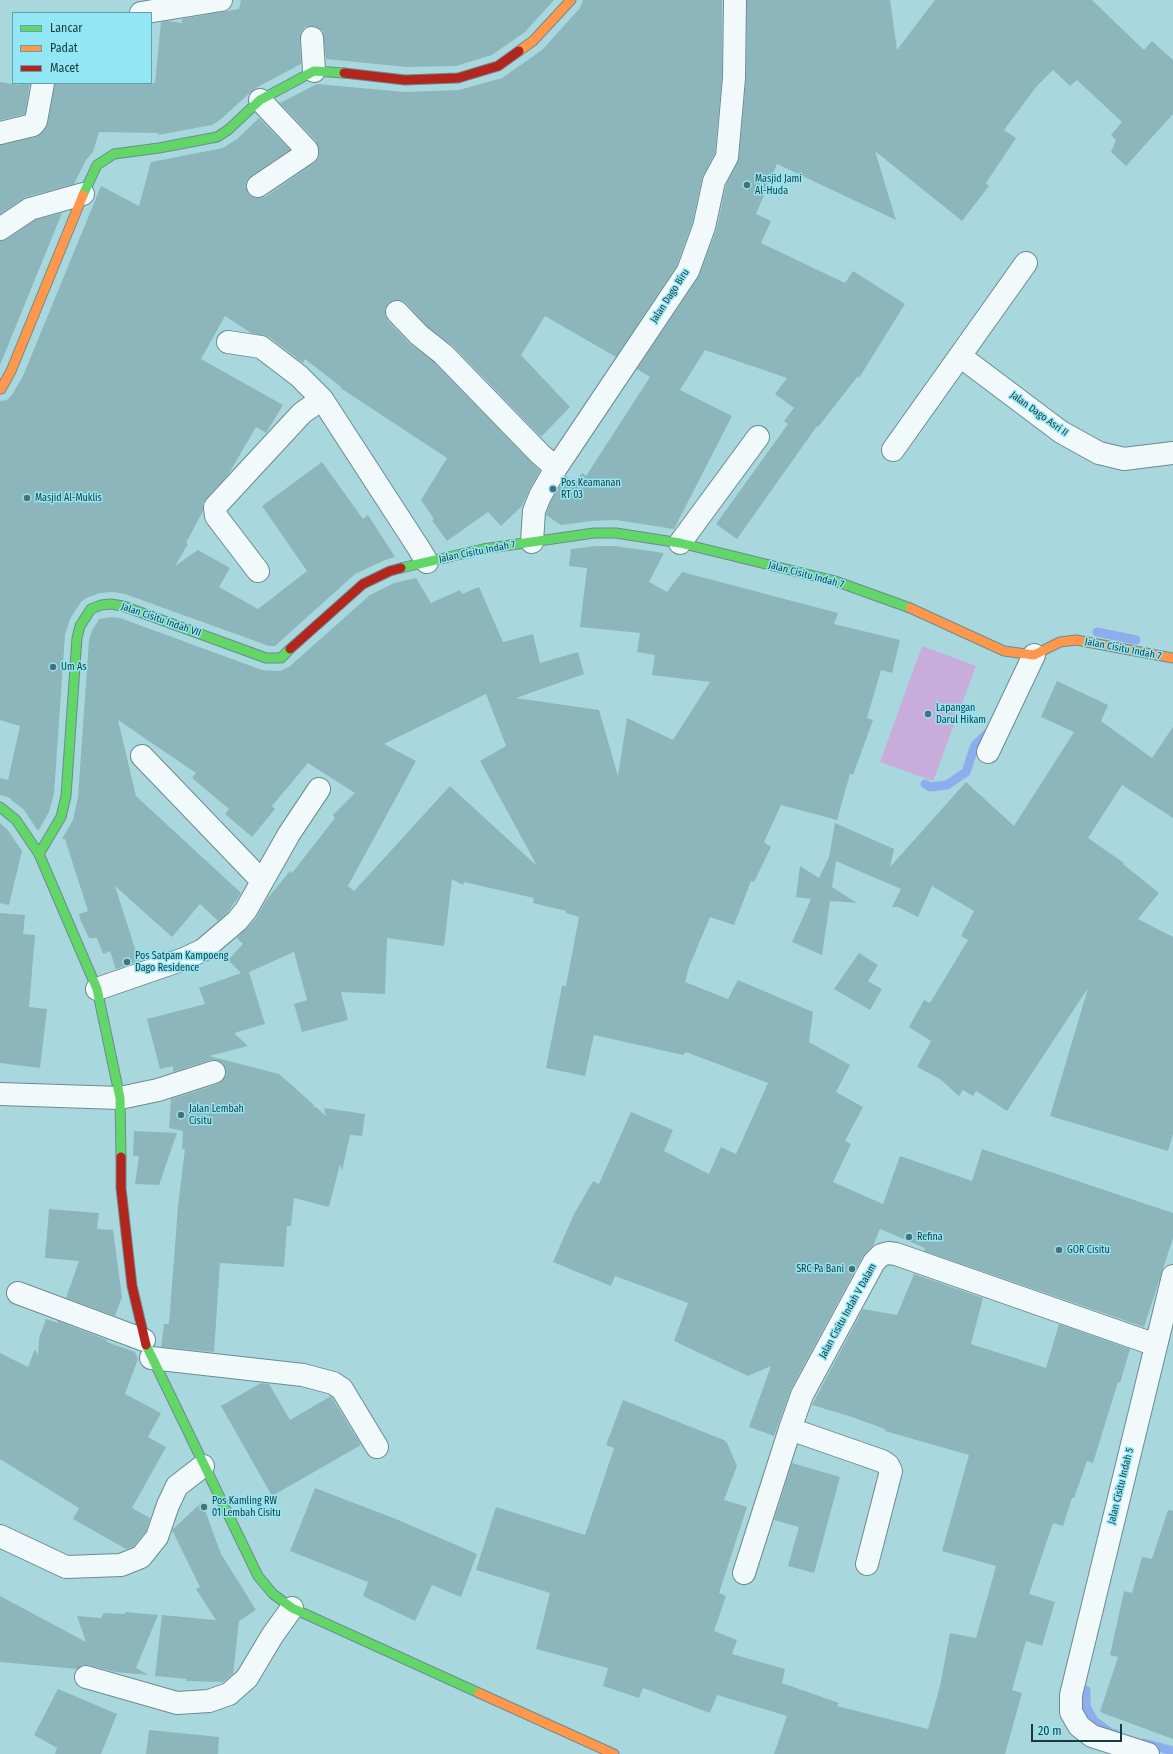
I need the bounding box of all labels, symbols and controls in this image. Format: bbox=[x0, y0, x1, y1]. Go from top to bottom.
legend bbox=[12, 12, 152, 84]
text: Lancar bbox=[50, 21, 83, 35]
text: Padat bbox=[50, 41, 78, 55]
text: Macet bbox=[50, 61, 79, 75]
place label: Masjid Jami Al-Huda bbox=[755, 173, 802, 196]
marker: Masjid Jami Al-Huda bbox=[742, 180, 752, 190]
street label: Jalan Dago Biru bbox=[648, 267, 692, 325]
street label: Jalan Dago Asri II bbox=[1008, 389, 1070, 439]
place label: Pos Keamanan RT 03 bbox=[561, 477, 621, 500]
marker: Pos Keamanan RT 03 bbox=[548, 484, 558, 494]
place label: Masjid Al-Muklis bbox=[35, 492, 102, 504]
marker: Masjid Al-Muklis bbox=[22, 493, 32, 503]
street label: Jalan Cisitu Indah 7 bbox=[438, 539, 516, 565]
street label: Jalan Cisitu Indah 7 bbox=[767, 559, 845, 591]
street label: Jalan Cisitu Indah VII bbox=[119, 601, 203, 639]
street label: Jalan Cisitu Indah 7 bbox=[1084, 636, 1162, 662]
place label: Um As bbox=[61, 661, 86, 673]
marker: Um As bbox=[48, 662, 58, 672]
place label: Lapangan Darul Hikam bbox=[936, 702, 986, 726]
marker: Lapangan Darul Hikam bbox=[923, 709, 933, 719]
place label: Pos Satpam Kampoeng Dago Residence bbox=[135, 950, 228, 974]
marker: Pos Satpam Kampoeng Dago Residence bbox=[122, 957, 132, 967]
place label: Jalan Lembah Cisitu bbox=[189, 1103, 244, 1126]
marker: Jalan Lembah Cisitu bbox=[176, 1110, 186, 1120]
place label: Refina bbox=[917, 1231, 943, 1243]
marker: Refina bbox=[904, 1232, 914, 1242]
place label: GOR Cisitu bbox=[1067, 1244, 1110, 1256]
marker: GOR Cisitu bbox=[1054, 1245, 1064, 1255]
street label: Jalan Cisitu Indah V Dalam bbox=[817, 1261, 879, 1361]
place label: SRC Pa Bani bbox=[796, 1263, 844, 1275]
marker: SRC Pa Bani bbox=[847, 1264, 857, 1274]
street label: Jalan Cisitu Indah 5 bbox=[1106, 1447, 1136, 1525]
place label: Pos Kamling RW 01 Lembah Cisitu bbox=[212, 1495, 281, 1518]
marker: Pos Kamling RW 01 Lembah Cisitu bbox=[199, 1502, 209, 1512]
scale bar bbox=[1033, 1716, 1124, 1742]
text: 20 m bbox=[1038, 1724, 1062, 1738]

